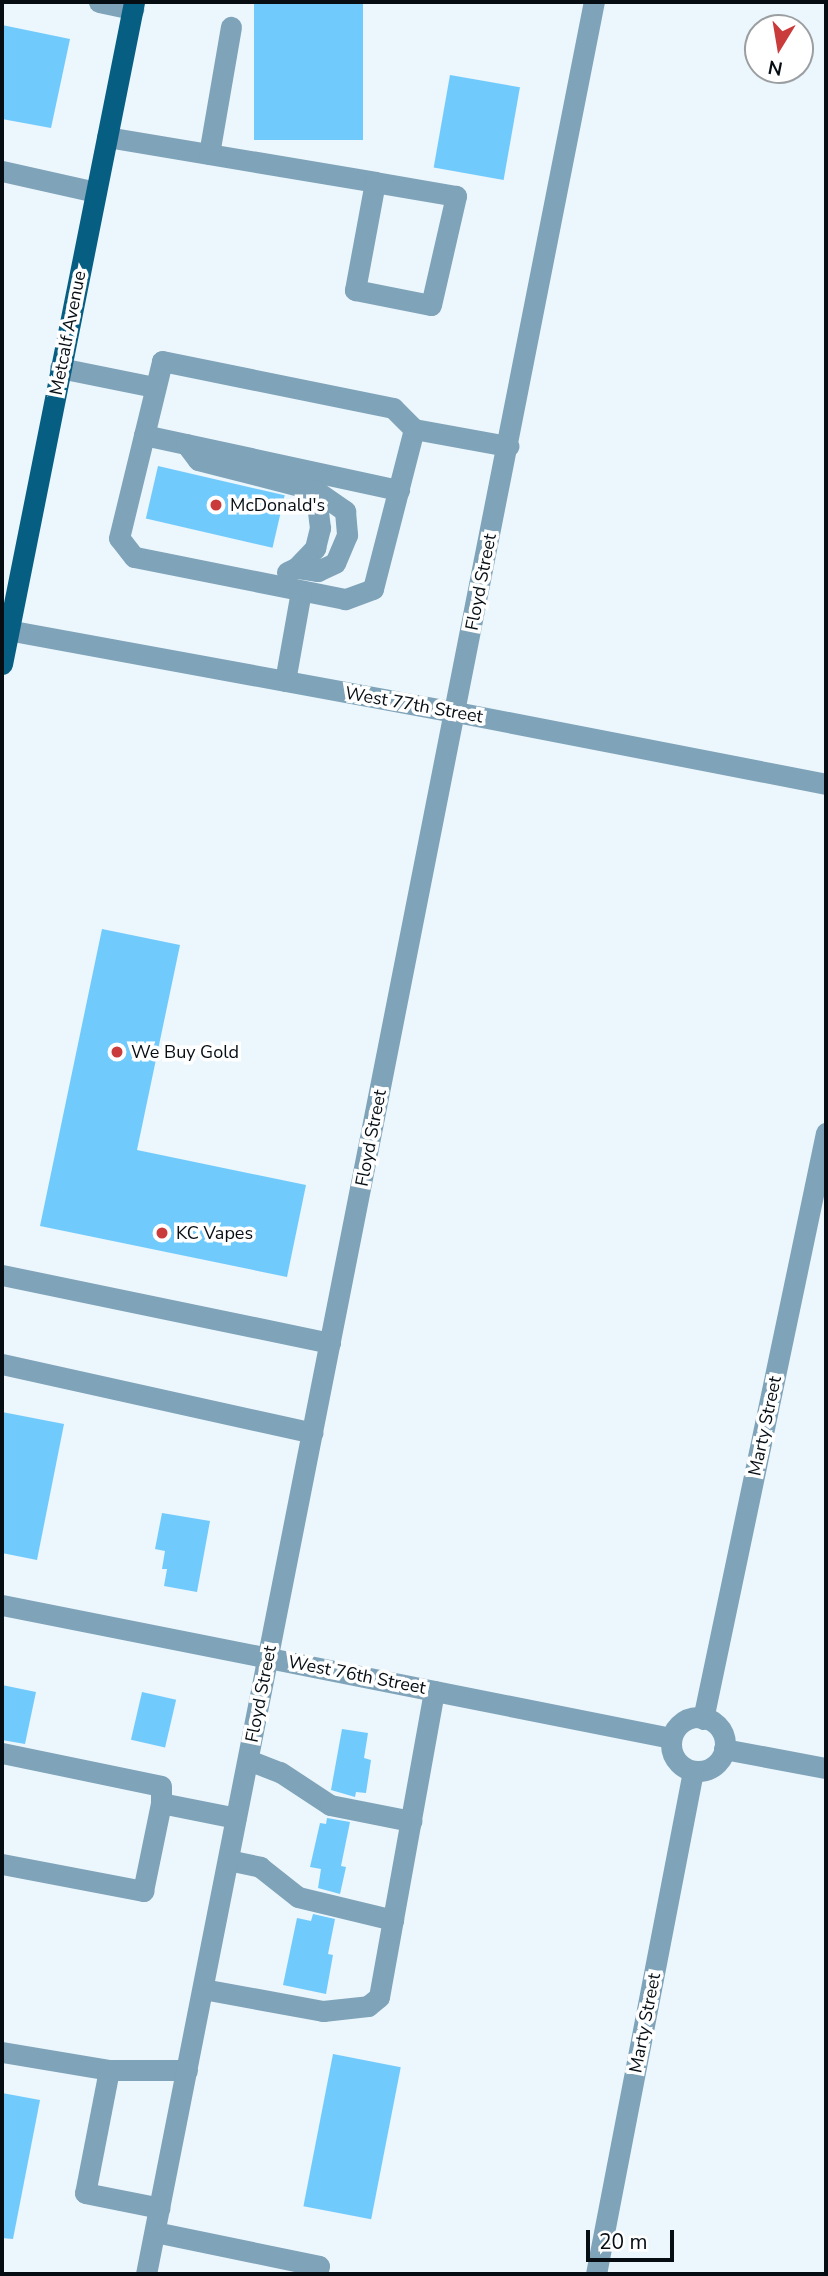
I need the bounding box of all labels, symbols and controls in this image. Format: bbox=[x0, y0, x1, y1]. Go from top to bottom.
north arrow bbox=[744, 14, 814, 84]
text: N bbox=[766, 54, 785, 82]
street label: Metcalf Avenue bbox=[45, 269, 91, 397]
place label: McDonald's bbox=[230, 494, 325, 516]
marker: McDonald's bbox=[208, 497, 224, 513]
street label: Floyd Street bbox=[461, 532, 501, 632]
street label: West 77th Street bbox=[343, 682, 485, 728]
place label: We Buy Gold bbox=[131, 1041, 239, 1063]
marker: We Buy Gold bbox=[109, 1044, 125, 1060]
street label: Floyd Street bbox=[351, 1088, 391, 1188]
place label: KC Vapes bbox=[176, 1222, 253, 1244]
marker: KC Vapes bbox=[154, 1225, 170, 1241]
street label: Marty Street bbox=[744, 1374, 786, 1478]
street label: Floyd Street bbox=[241, 1644, 281, 1744]
street label: West 76th Street bbox=[286, 1651, 428, 1699]
street label: Marty Street bbox=[625, 1971, 665, 2075]
scale bar bbox=[590, 2216, 678, 2260]
text: 20 m bbox=[599, 2228, 648, 2256]

